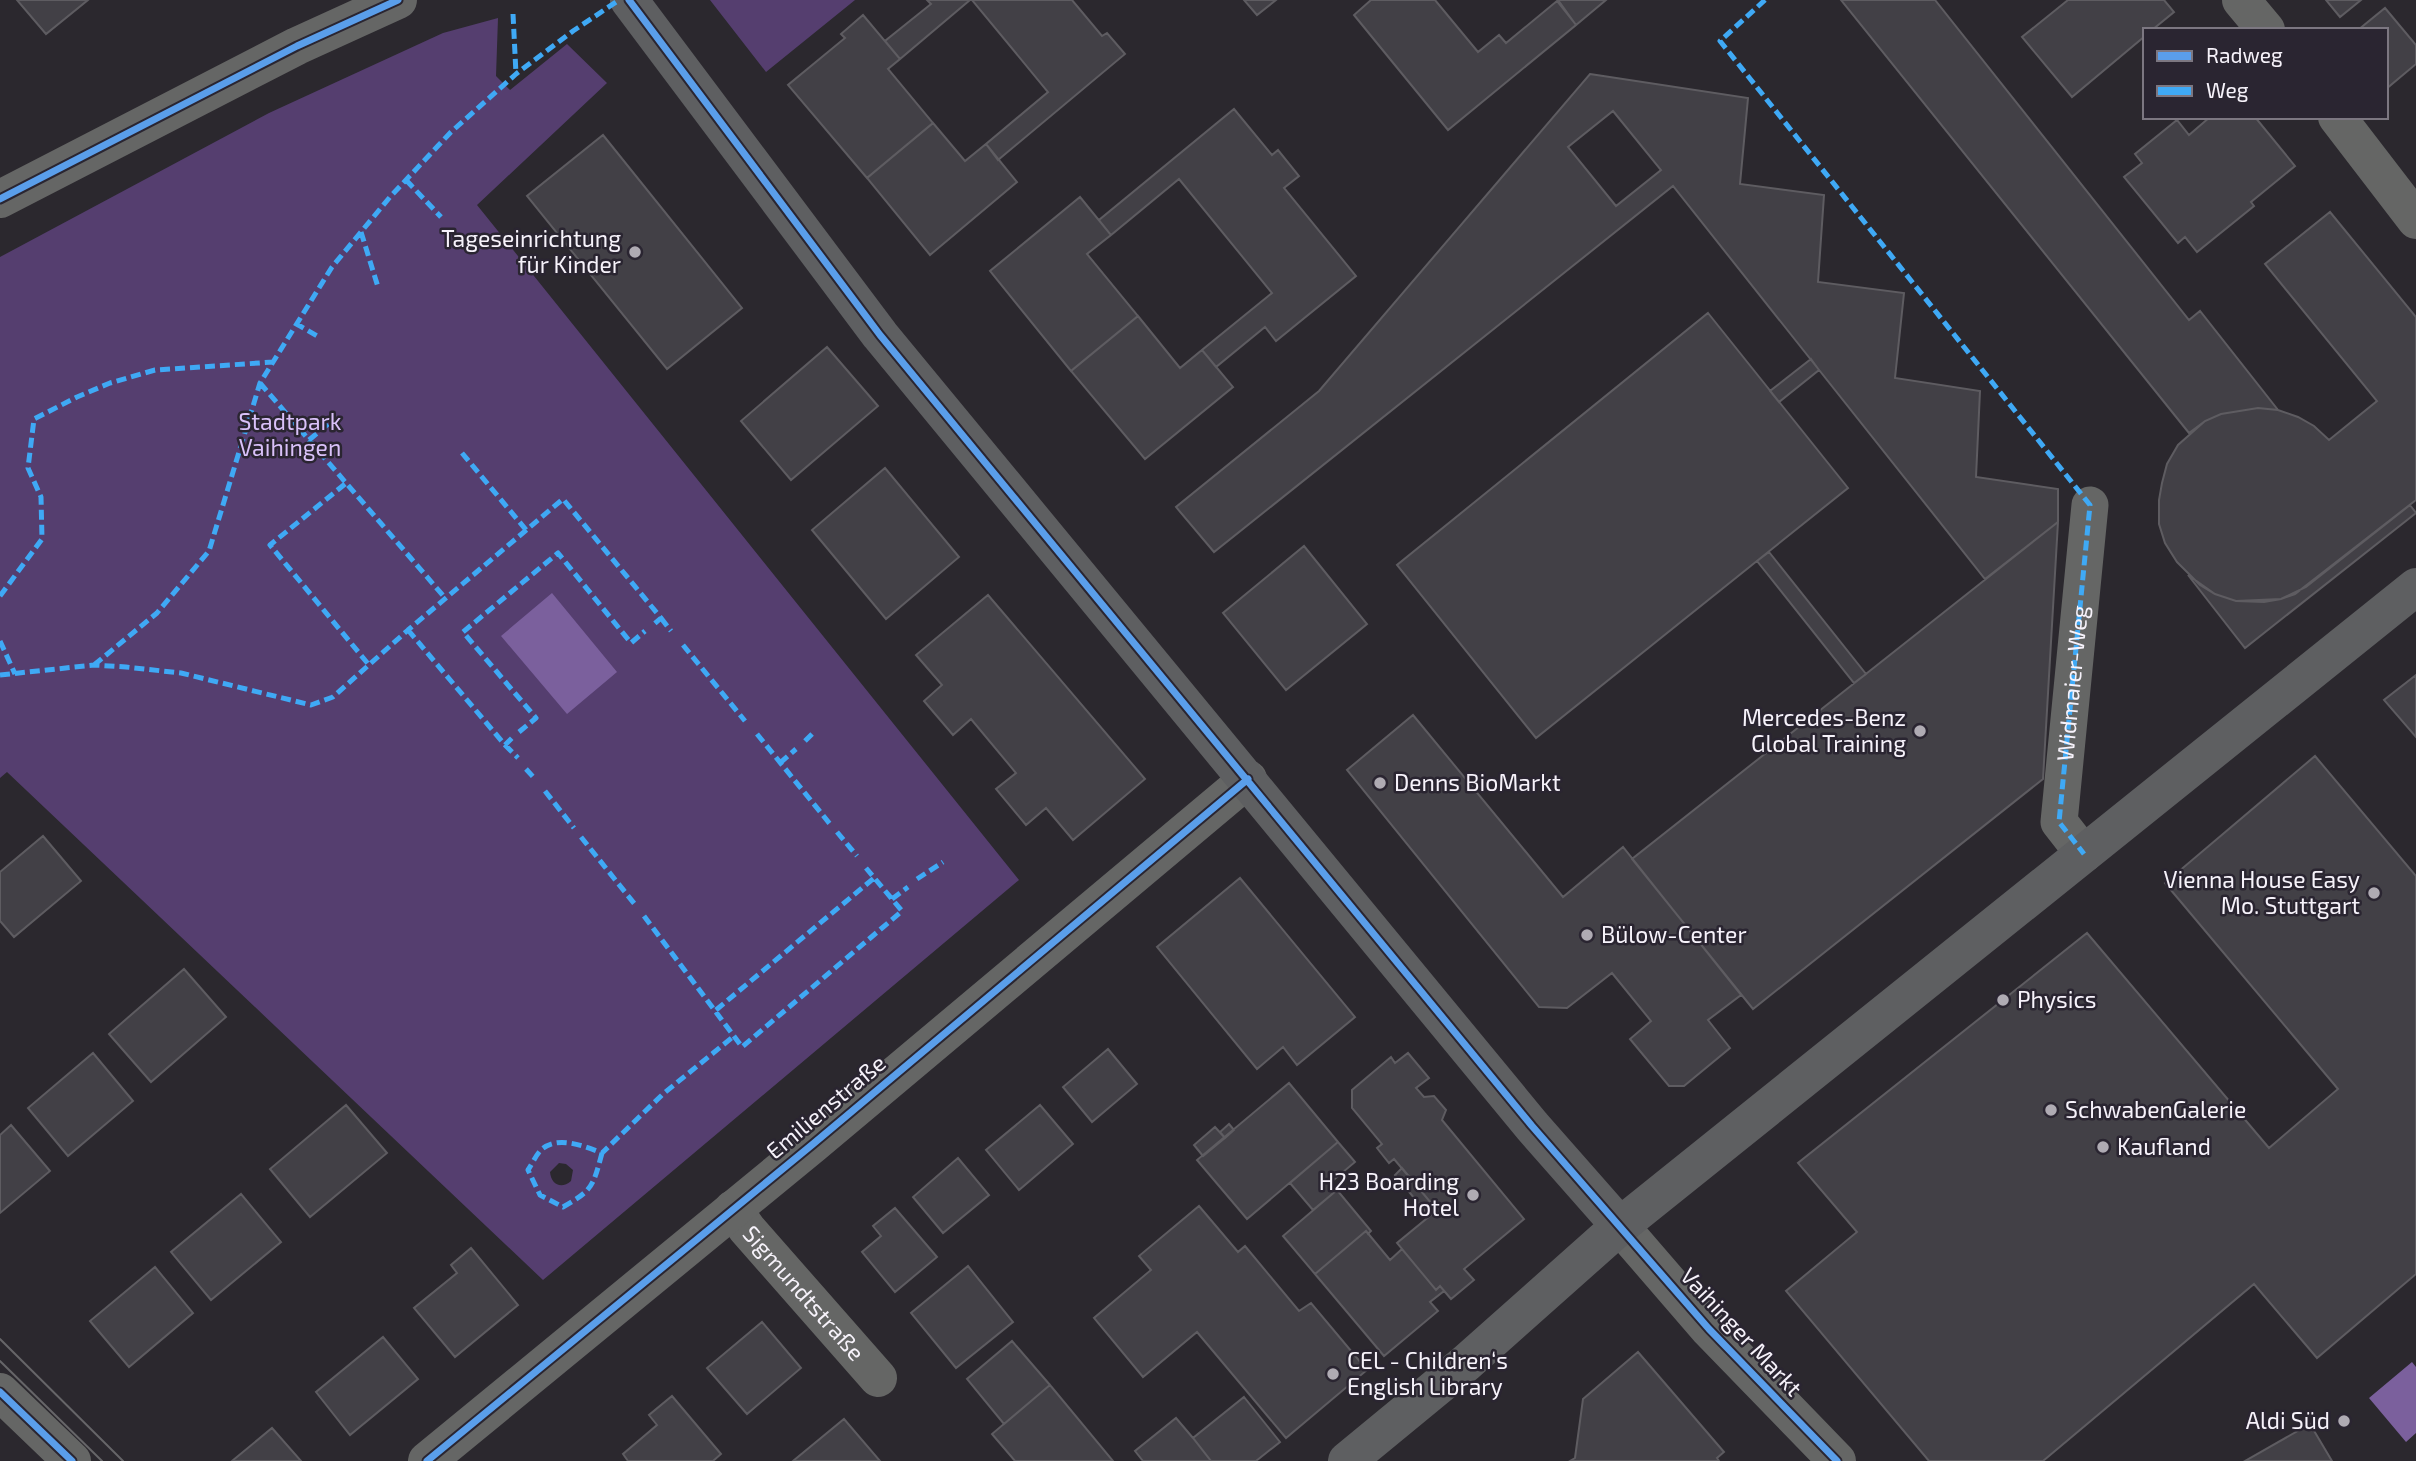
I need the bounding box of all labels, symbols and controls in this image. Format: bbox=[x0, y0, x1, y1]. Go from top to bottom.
legend bbox=[2143, 28, 2388, 119]
text: Radweg bbox=[2206, 42, 2283, 67]
text: Weg bbox=[2206, 77, 2249, 102]
place label: Tageseinrichtung für Kinder bbox=[441, 224, 621, 278]
marker: Tageseinrichtung für Kinder bbox=[627, 244, 643, 260]
park label: Stadtpark Vaihingen bbox=[239, 407, 342, 461]
street label: Widmaier-Weg bbox=[2050, 604, 2093, 762]
place label: Mercedes-Benz Global Training bbox=[1742, 703, 1906, 757]
marker: Mercedes-Benz Global Training bbox=[1912, 723, 1928, 739]
place label: Denns BioMarkt bbox=[1394, 768, 1561, 796]
marker: Denns BioMarkt bbox=[1372, 775, 1388, 791]
place label: Vienna House Easy Mo. Stuttgart bbox=[2163, 865, 2360, 919]
marker: Vienna House Easy Mo. Stuttgart bbox=[2366, 885, 2382, 901]
place label: Bülow-Center bbox=[1601, 920, 1747, 948]
marker: Bülow-Center bbox=[1579, 927, 1595, 943]
place label: Physics bbox=[2017, 985, 2096, 1013]
marker: Physics bbox=[1995, 992, 2011, 1008]
street label: Emilienstraße bbox=[760, 1048, 891, 1164]
place label: SchwabenGalerie bbox=[2065, 1095, 2246, 1123]
marker: SchwabenGalerie bbox=[2043, 1102, 2059, 1118]
place label: Kaufland bbox=[2117, 1132, 2211, 1160]
marker: Kaufland bbox=[2095, 1139, 2111, 1155]
place label: H23 Boarding Hotel bbox=[1319, 1167, 1459, 1221]
marker: H23 Boarding Hotel bbox=[1465, 1187, 1481, 1203]
street label: Sigmundtstraße bbox=[738, 1219, 871, 1366]
street label: Vaihinger Markt bbox=[1675, 1261, 1809, 1402]
place label: CEL - Children‘s English Library bbox=[1347, 1346, 1508, 1400]
marker: CEL - Children‘s English Library bbox=[1325, 1366, 1341, 1382]
place label: Aldi Süd bbox=[2246, 1406, 2330, 1434]
marker: Aldi Süd bbox=[2336, 1413, 2352, 1429]

